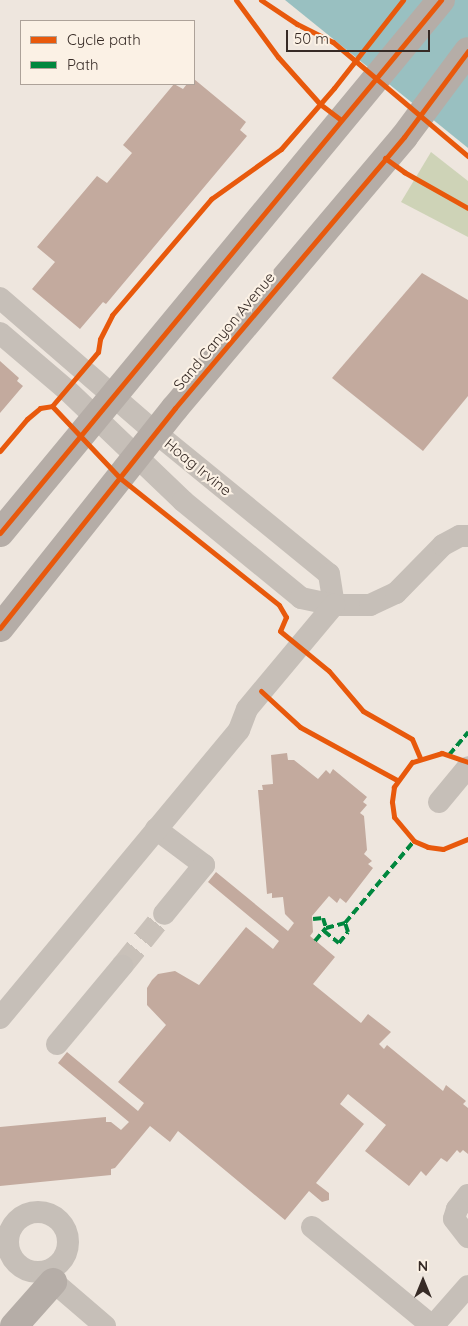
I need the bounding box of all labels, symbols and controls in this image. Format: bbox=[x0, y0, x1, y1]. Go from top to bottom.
legend bbox=[20, 20, 195, 85]
scale bar bbox=[288, 20, 432, 52]
text: 50 m bbox=[294, 29, 329, 48]
text: Cycle path bbox=[67, 30, 141, 49]
text: Path bbox=[67, 55, 99, 74]
street label: Sand Canyon Avenue bbox=[169, 268, 279, 394]
street label: Hoag Irvine bbox=[161, 435, 235, 499]
north arrow bbox=[398, 1256, 448, 1306]
text: N bbox=[418, 1257, 428, 1275]

